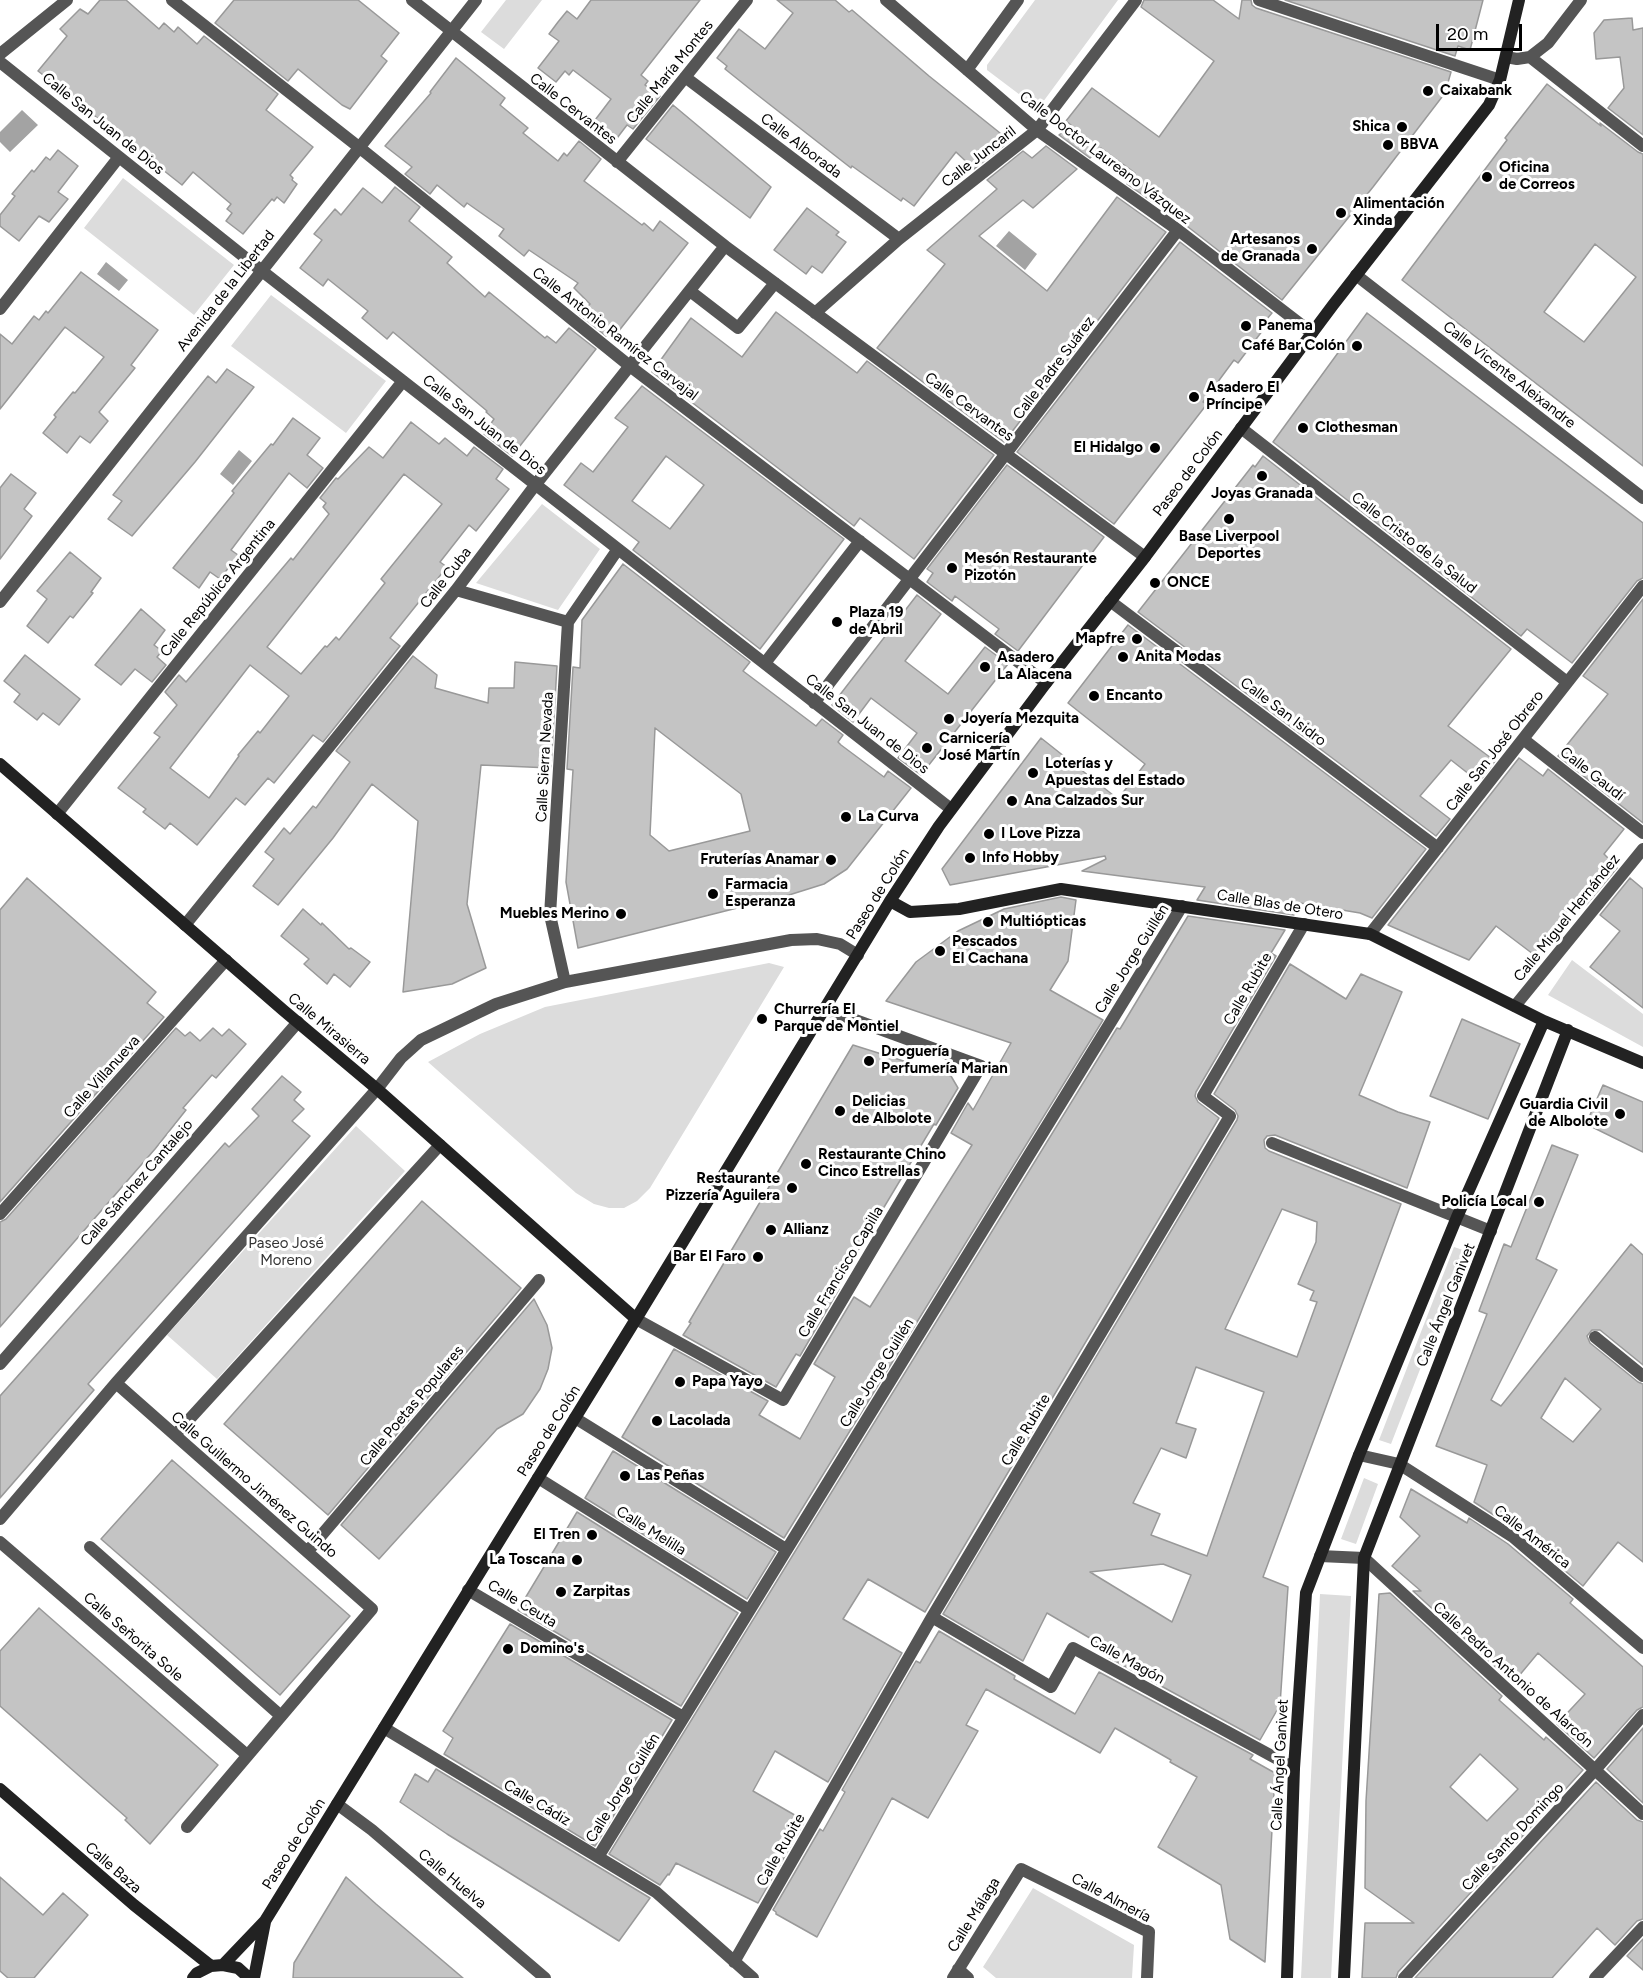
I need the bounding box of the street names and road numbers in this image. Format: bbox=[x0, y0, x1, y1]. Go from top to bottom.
street label: Calle María Montes bbox=[623, 17, 717, 127]
street label: Calle San Juan de Dios bbox=[38, 69, 168, 179]
street label: Calle Cervantes bbox=[526, 69, 620, 149]
street label: Calle Doctor Laureano Vázquez bbox=[1016, 88, 1194, 228]
street label: Calle Alborada bbox=[757, 110, 845, 182]
street label: Calle Juncaril bbox=[938, 122, 1020, 192]
street label: Avenida de la Libertad bbox=[173, 227, 279, 355]
street label: Calle Antonio Ramírez Carvajal bbox=[528, 264, 702, 404]
street label: Calle Padre Suárez bbox=[1009, 313, 1099, 423]
street label: Calle Vicente Aleixandre bbox=[1439, 318, 1579, 432]
street label: Calle Cervantes bbox=[921, 369, 1017, 445]
street label: Calle San Juan de Dios bbox=[419, 371, 549, 479]
street label: Paseo de Colón bbox=[1149, 426, 1227, 520]
street label: Calle Cristo de la Salud bbox=[1348, 488, 1480, 598]
street label: Calle República Argentina bbox=[157, 515, 279, 661]
street label: Calle Cuba bbox=[417, 544, 475, 612]
street label: Calle San Juan de Dios bbox=[802, 670, 932, 778]
street label: Calle San Isidro bbox=[1236, 674, 1330, 750]
street label: Calle San José Obrero bbox=[1442, 687, 1548, 815]
street label: Calle Sierra Nevada bbox=[533, 691, 557, 823]
street label: Calle Gaudí bbox=[1556, 743, 1628, 805]
street label: Paseo de Colón bbox=[843, 845, 913, 943]
street label: Calle Miguel Hernández bbox=[1510, 851, 1624, 985]
street label: Calle Blas de Otero bbox=[1216, 886, 1344, 924]
street label: Calle Jorge Guillén bbox=[1091, 901, 1173, 1017]
street label: Calle Rubite bbox=[1220, 950, 1276, 1028]
street label: Calle Mirasierra bbox=[284, 989, 374, 1069]
street label: Calle Villanueva bbox=[60, 1032, 144, 1122]
street label: Calle Sánchez Cantalejo bbox=[77, 1116, 197, 1250]
street label: Calle Francisco Capilla bbox=[795, 1203, 887, 1341]
street label: Calle Ángel Ganivet bbox=[1413, 1240, 1479, 1370]
street label: Calle Jorge Guillén bbox=[836, 1315, 918, 1431]
street label: Calle Poetas Populares bbox=[356, 1342, 468, 1470]
street label: Paseo de Colón bbox=[514, 1382, 584, 1480]
street label: Calle Rubite bbox=[997, 1391, 1055, 1469]
street label: Calle Guillermo Jiménez Guindo bbox=[167, 1408, 341, 1562]
street label: Calle América bbox=[1490, 1501, 1574, 1573]
street label: Calle Melilla bbox=[613, 1502, 689, 1560]
street label: Calle Ceuta bbox=[484, 1576, 560, 1632]
street label: Calle Señorita Sole bbox=[79, 1589, 187, 1685]
street label: Calle Pedro Antonio de Alarcón bbox=[1429, 1598, 1597, 1752]
street label: Calle Magón bbox=[1086, 1632, 1168, 1688]
street label: Calle Ángel Ganivet bbox=[1268, 1699, 1292, 1831]
street label: Calle Jorge Guillén bbox=[582, 1730, 664, 1846]
street label: Calle Cádiz bbox=[500, 1776, 574, 1830]
street label: Calle Santo Domingo bbox=[1458, 1779, 1568, 1895]
street label: Paseo de Colón bbox=[259, 1795, 329, 1893]
street label: Calle Rubite bbox=[753, 1811, 809, 1889]
street label: Calle Baza bbox=[81, 1839, 145, 1897]
street label: Calle Huelva bbox=[414, 1845, 490, 1913]
street label: Calle Almería bbox=[1068, 1869, 1154, 1927]
street label: Calle Málaga bbox=[944, 1874, 1004, 1956]

